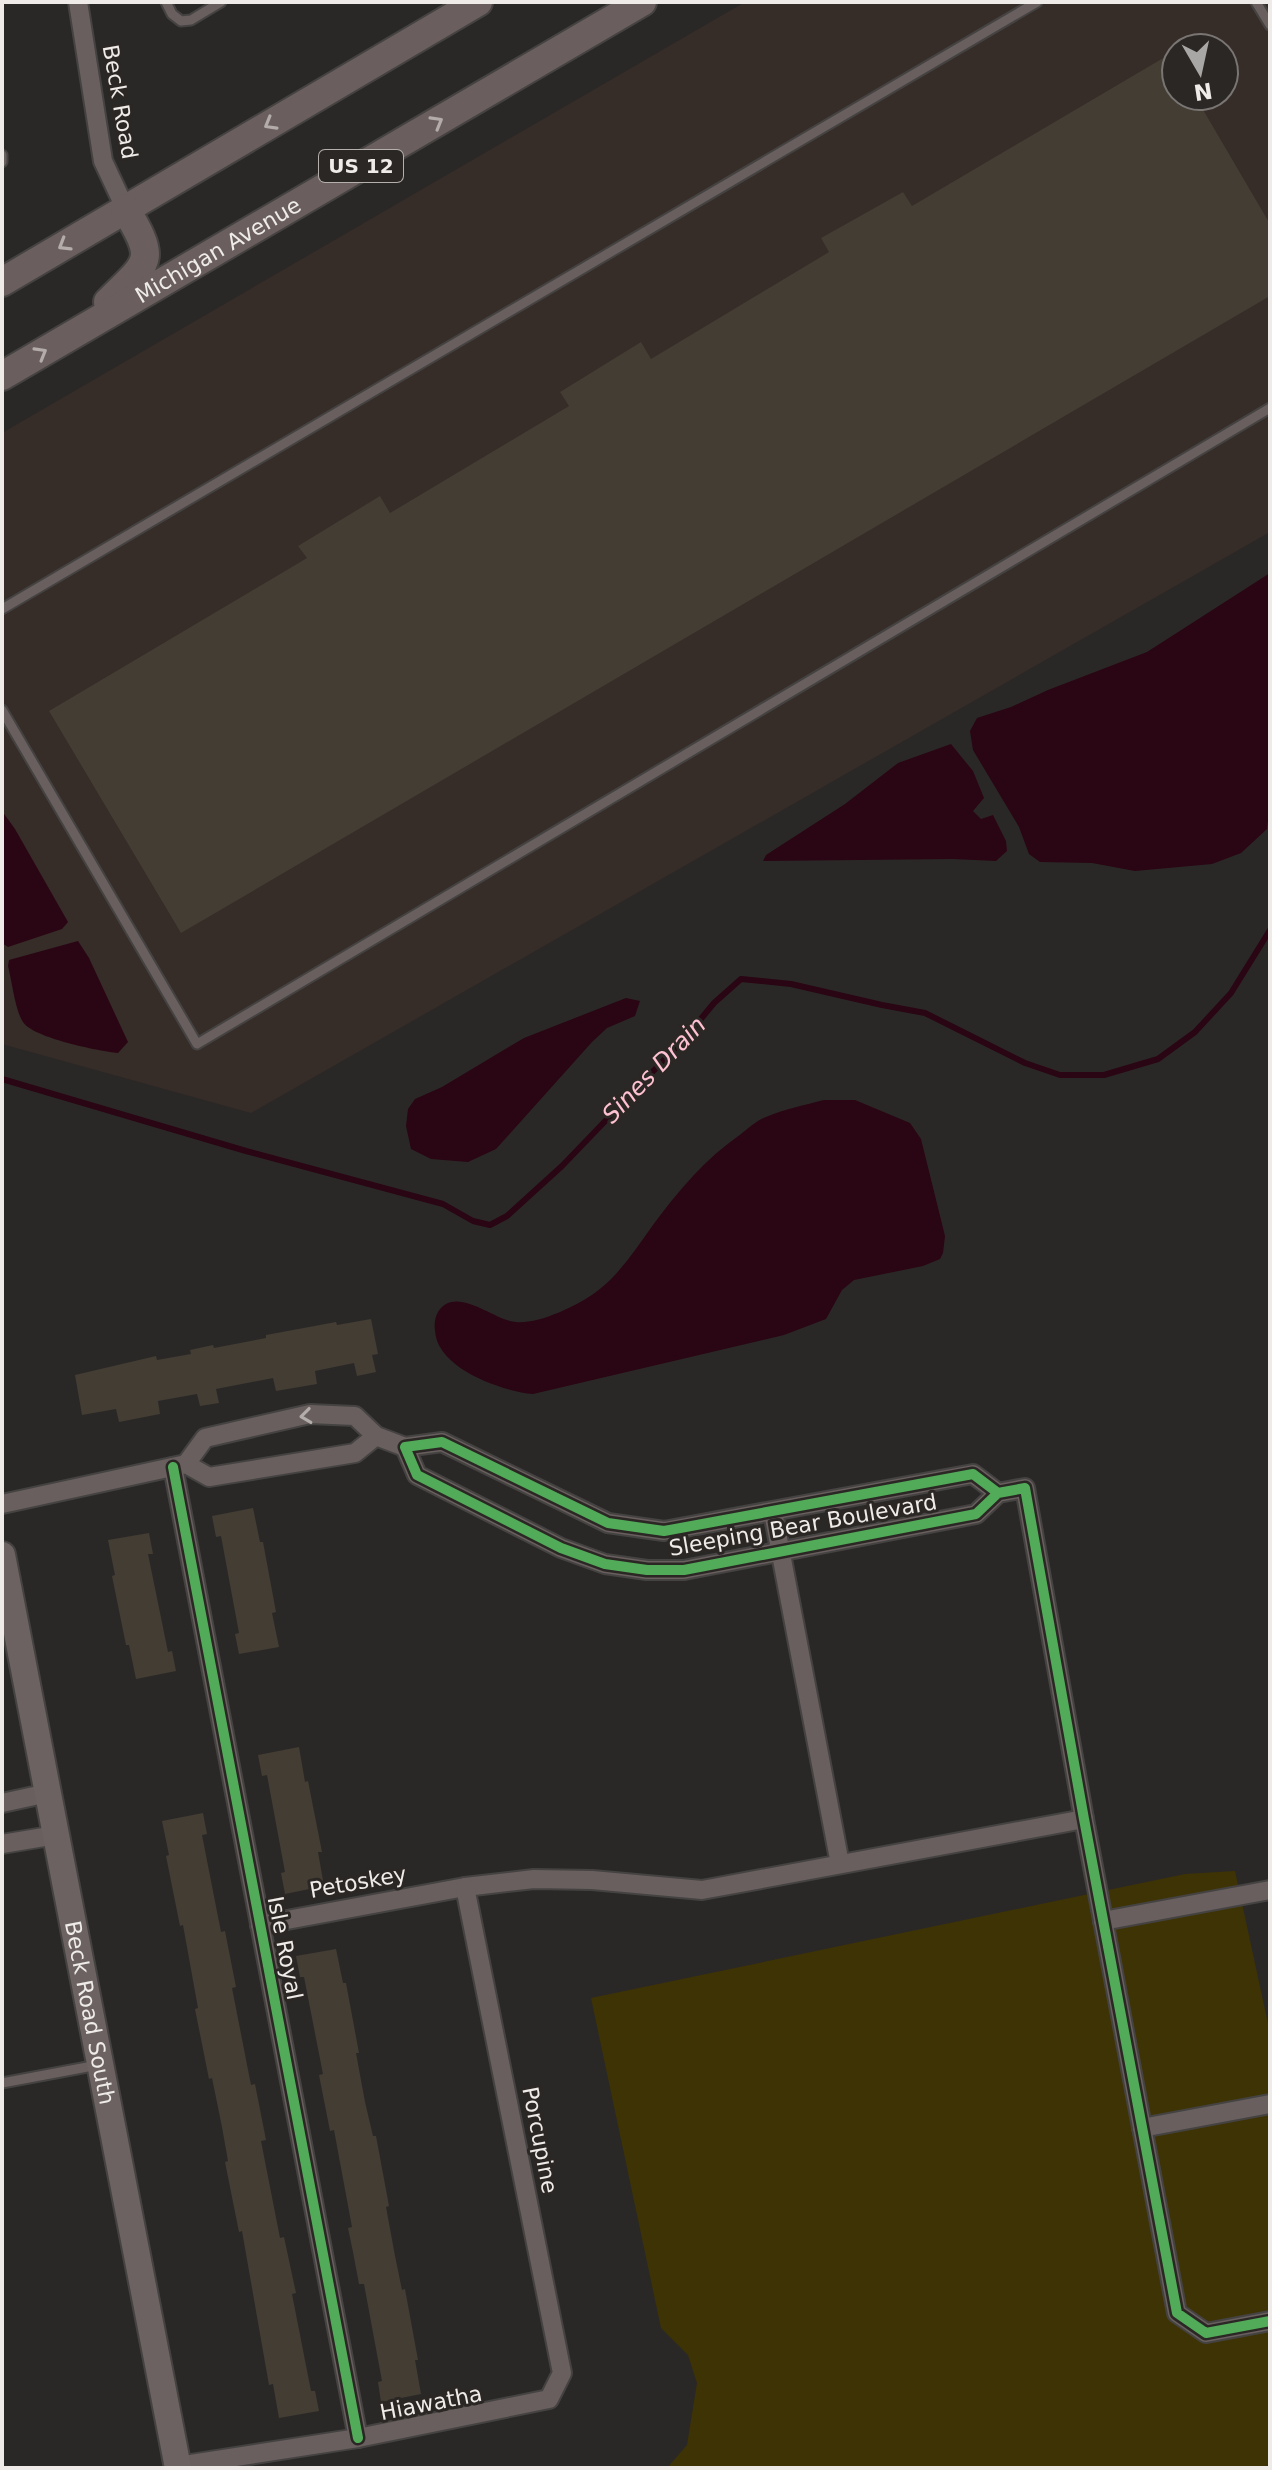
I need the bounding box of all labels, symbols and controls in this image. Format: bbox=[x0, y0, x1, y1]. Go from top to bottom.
north arrow bbox=[1160, 32, 1240, 112]
street label: Beck Road bbox=[98, 43, 142, 161]
text: N bbox=[1192, 77, 1214, 105]
one-way arrow bbox=[264, 114, 279, 129]
one-way arrow bbox=[428, 116, 443, 132]
road number: US 12 bbox=[319, 150, 403, 182]
street label: Michigan Avenue bbox=[131, 192, 305, 308]
one-way arrow bbox=[58, 235, 73, 251]
one-way arrow bbox=[32, 347, 47, 363]
water label: Sines Drain bbox=[596, 1011, 712, 1129]
one-way arrow bbox=[299, 1407, 313, 1424]
street label: Sleeping Bear Boulevard bbox=[667, 1489, 939, 1561]
street label: Petoskey bbox=[308, 1861, 408, 1903]
street label: Isle Royal bbox=[263, 1894, 307, 2002]
street label: Beck Road South bbox=[60, 1919, 120, 2107]
street label: Porcupine bbox=[517, 2085, 563, 2195]
street label: Hiawatha bbox=[378, 2381, 484, 2425]

